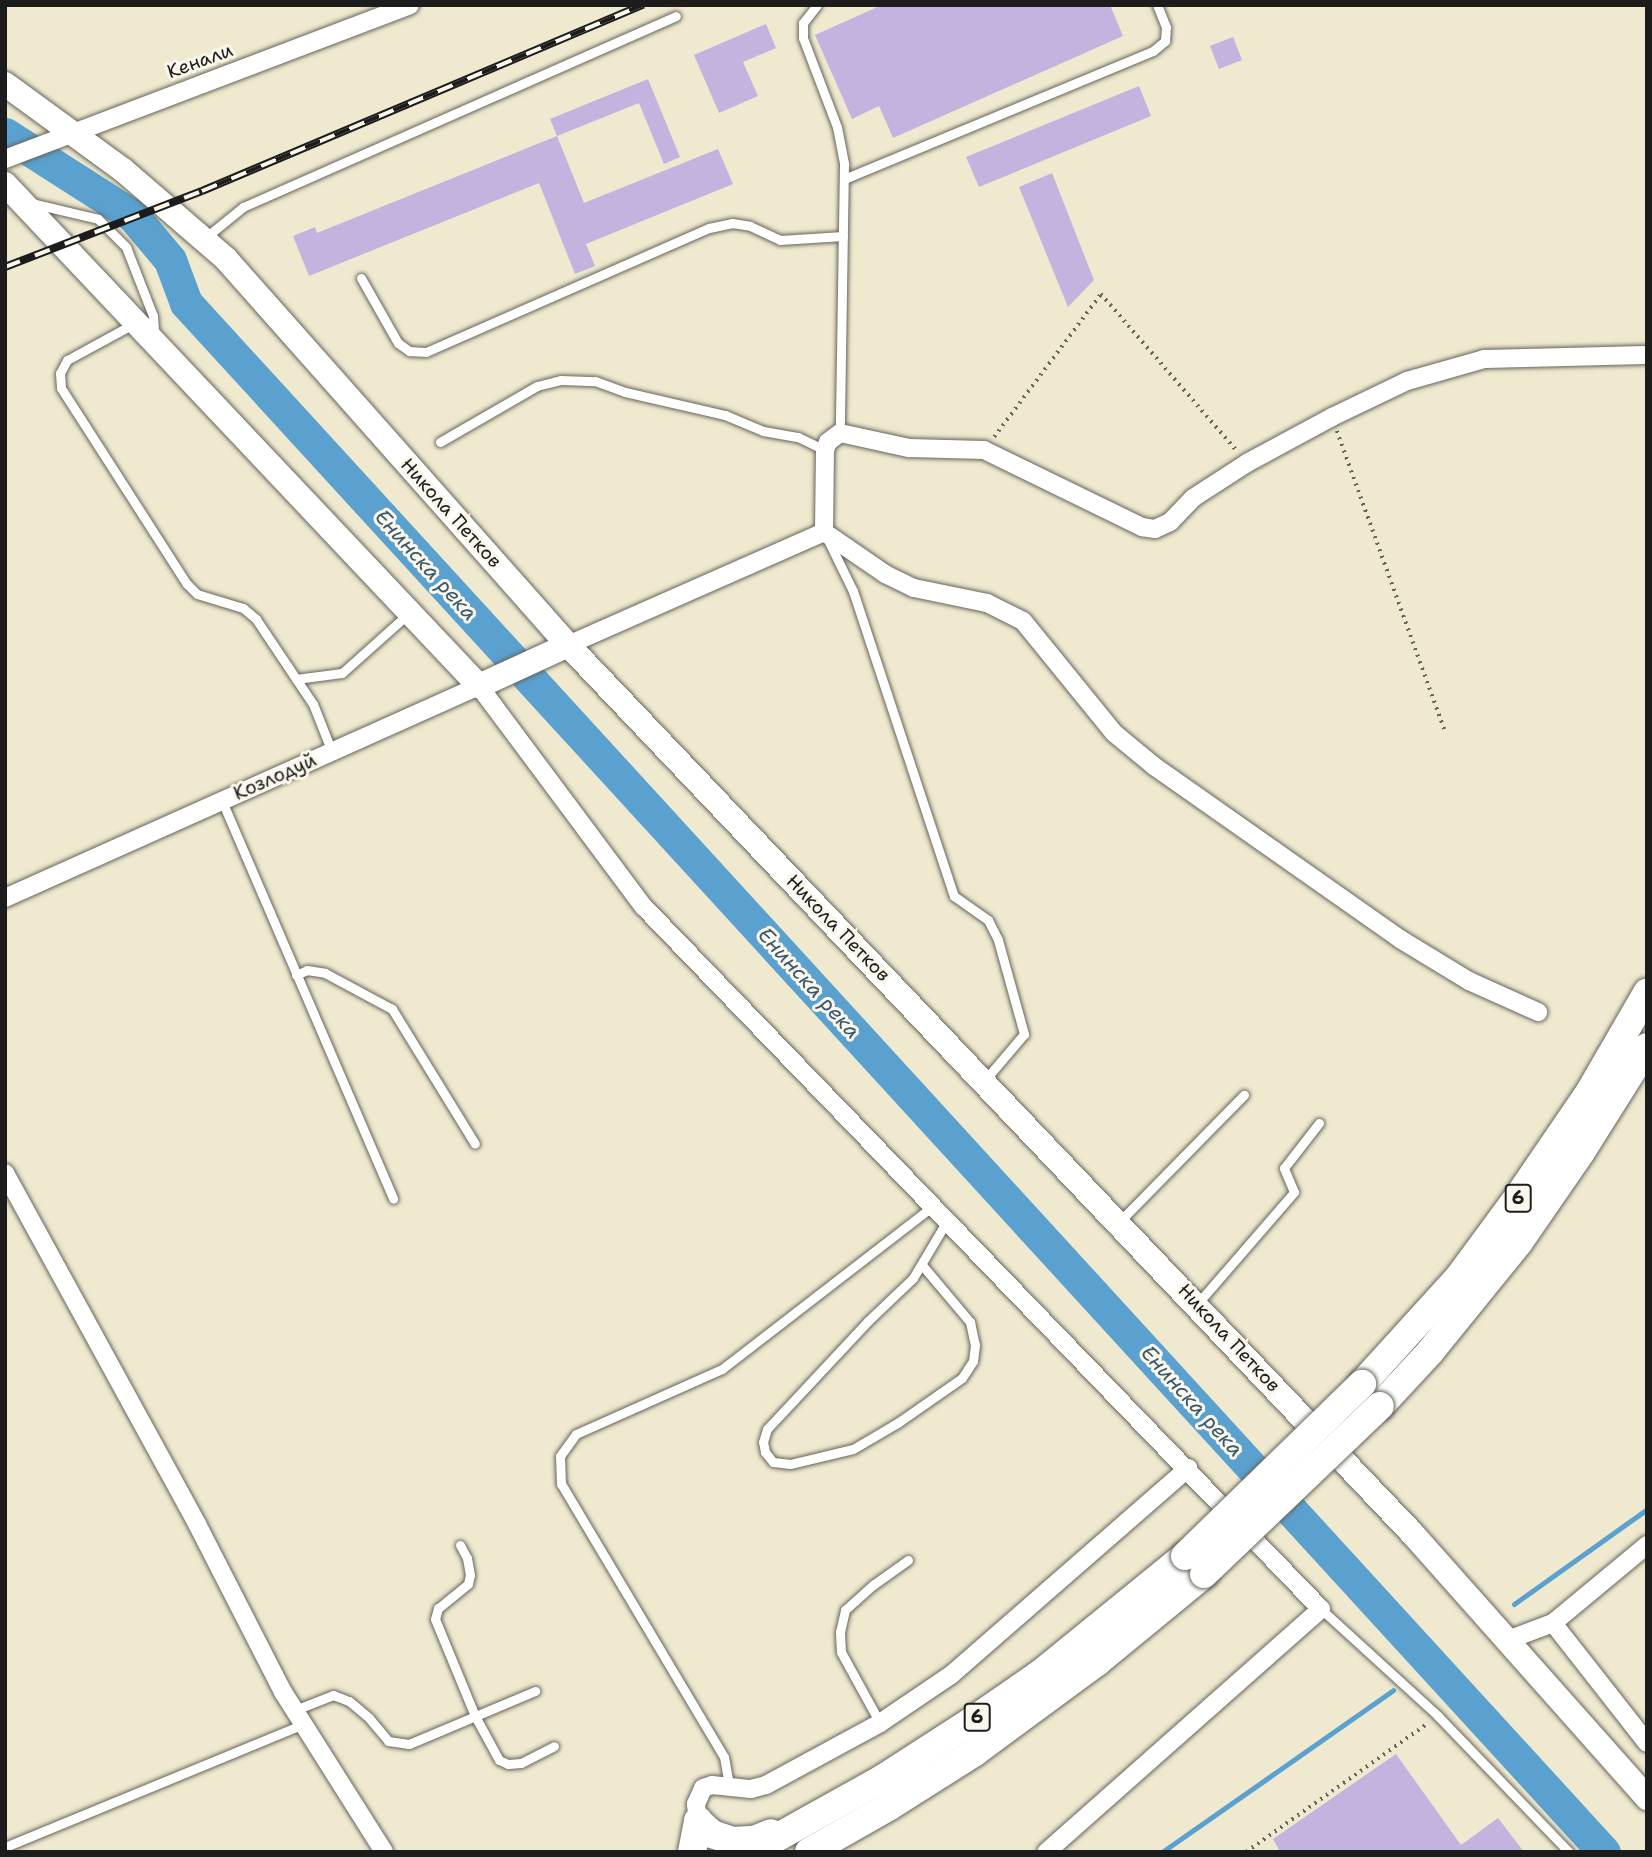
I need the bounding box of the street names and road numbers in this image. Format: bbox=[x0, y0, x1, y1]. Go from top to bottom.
street label: Кенали bbox=[164, 39, 236, 83]
street label: Никола Петков bbox=[396, 453, 506, 573]
street label: Козлодуй bbox=[230, 749, 320, 805]
street label: Никола Петков bbox=[781, 870, 895, 986]
road number: 6 bbox=[1504, 1184, 1532, 1212]
street label: Никола Петков bbox=[1173, 1279, 1285, 1397]
road number: 6 bbox=[963, 1702, 991, 1732]

